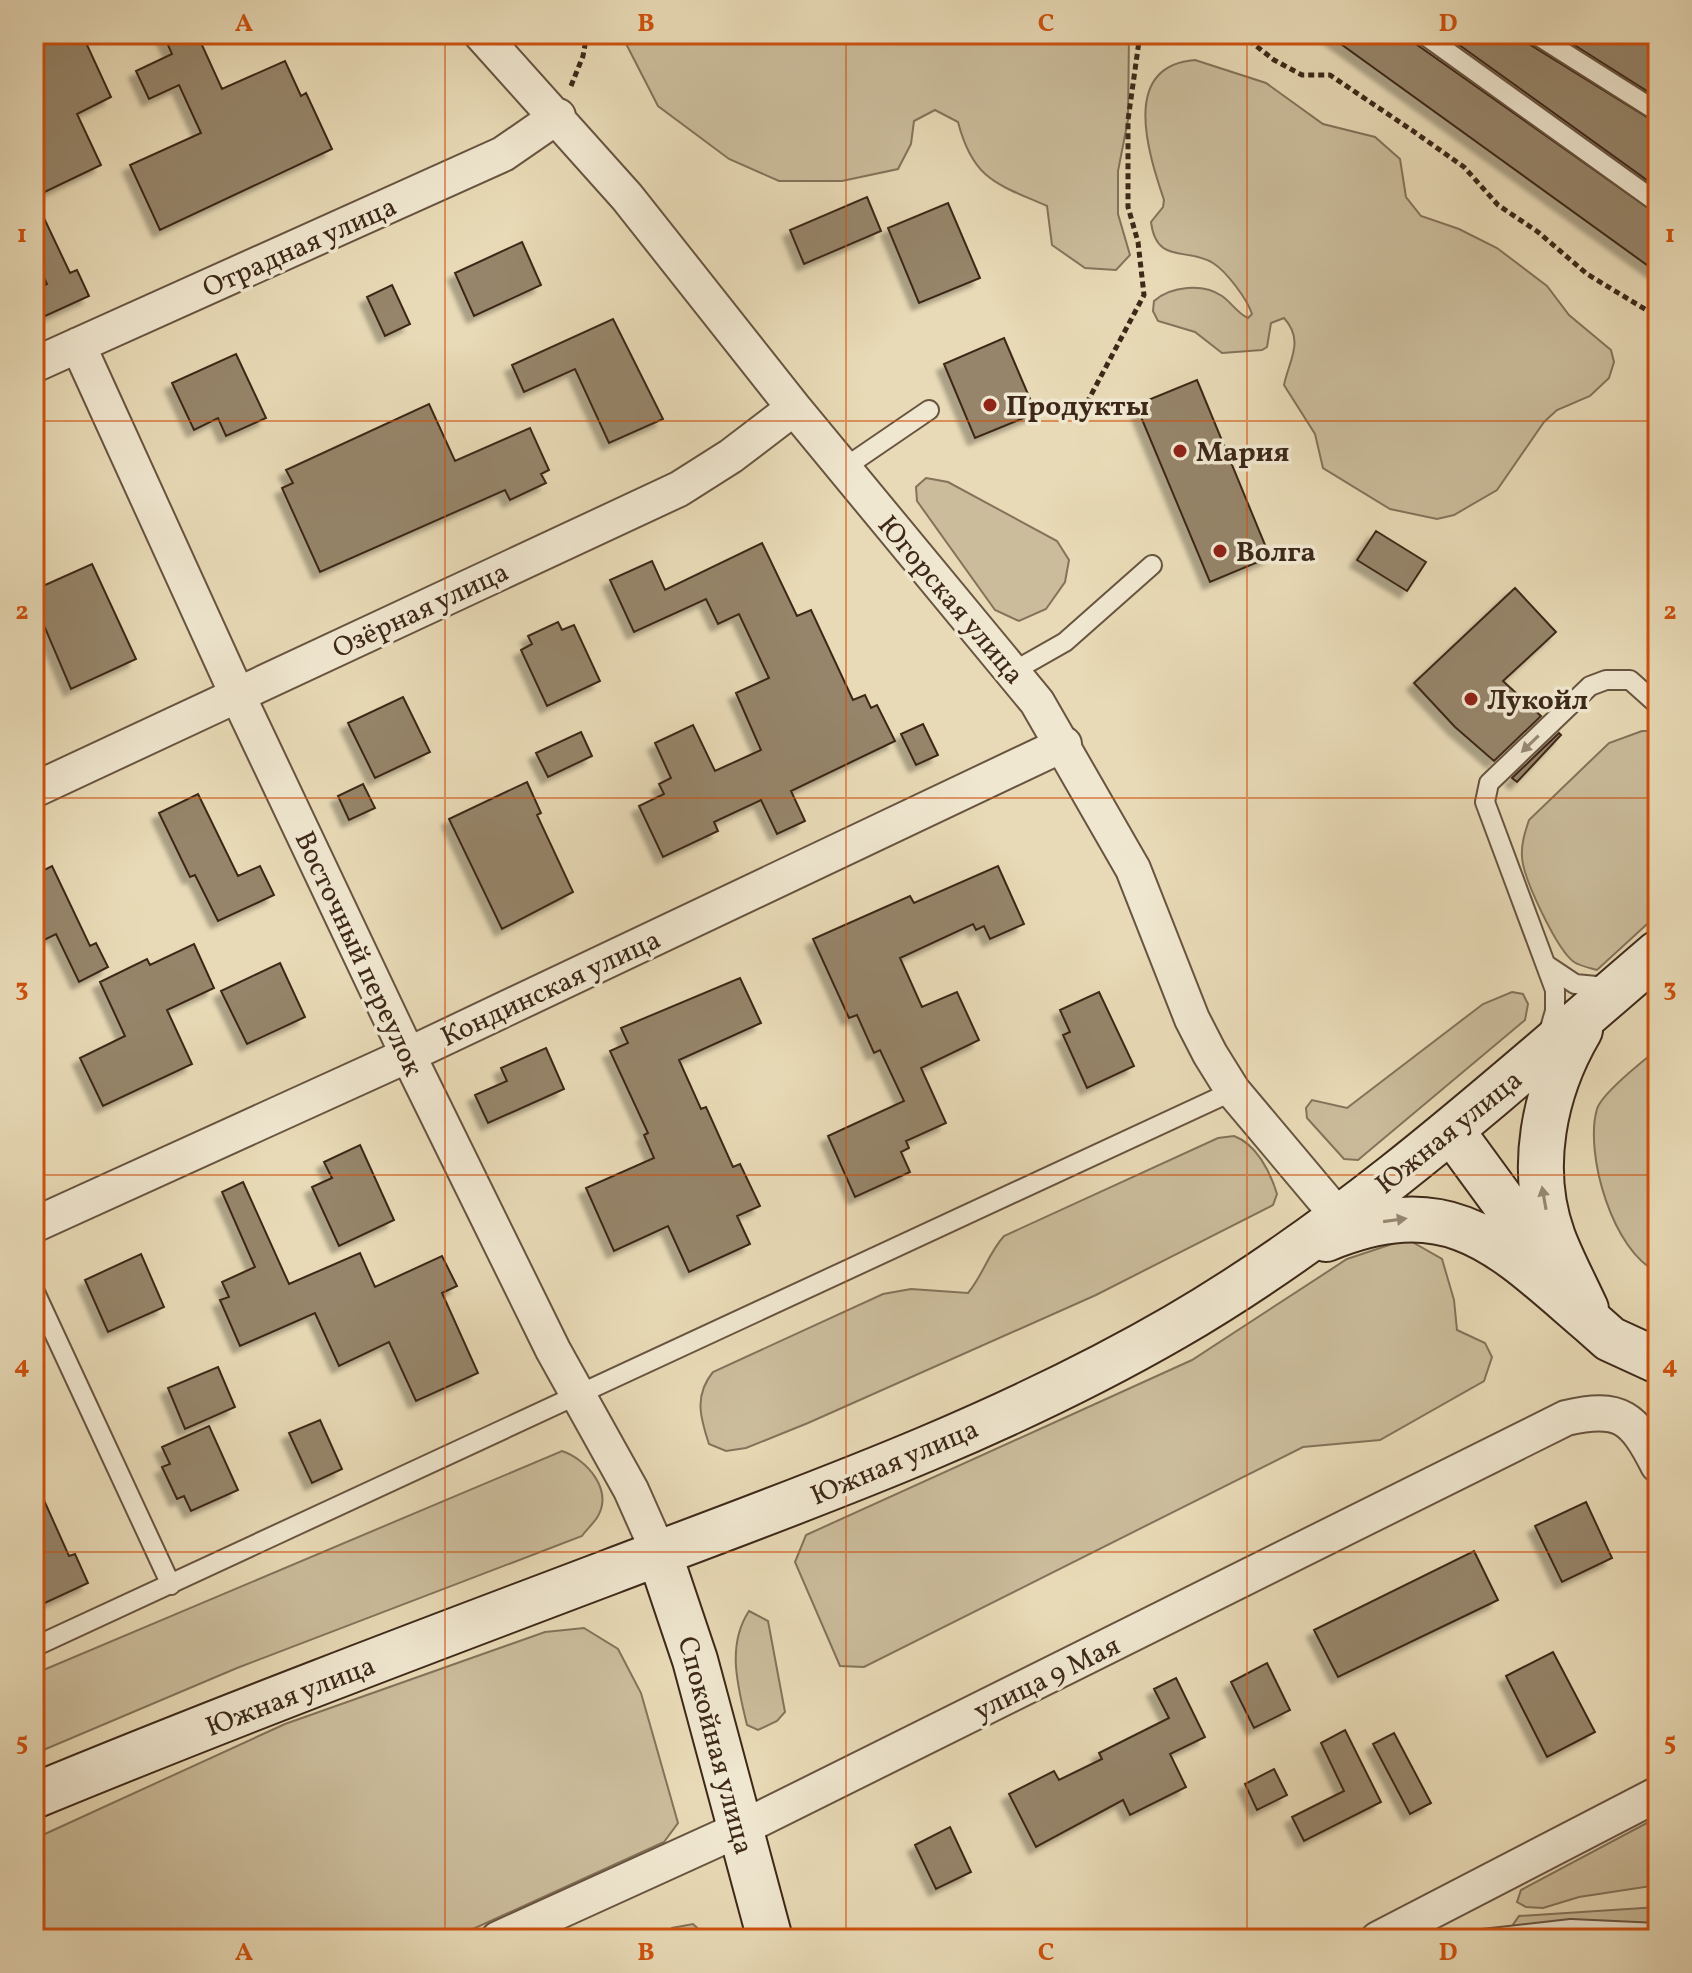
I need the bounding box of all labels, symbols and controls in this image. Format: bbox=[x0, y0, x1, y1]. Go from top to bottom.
text: A bbox=[235, 6, 254, 42]
text: B bbox=[637, 6, 655, 42]
text: C bbox=[1038, 6, 1054, 42]
text: D bbox=[1438, 6, 1458, 42]
street label: Отрадная улица bbox=[197, 188, 403, 309]
text: 1 bbox=[17, 217, 27, 253]
text: 1 bbox=[1665, 217, 1675, 253]
place label: Продукты bbox=[1006, 388, 1149, 427]
marker: Продукты bbox=[981, 396, 999, 414]
place label: Мария bbox=[1196, 434, 1289, 473]
marker: Мария bbox=[1171, 442, 1189, 460]
street label: Югорская улица bbox=[868, 508, 1033, 694]
place label: Волга bbox=[1236, 534, 1316, 573]
marker: Волга bbox=[1211, 542, 1229, 560]
street label: Озёрная улица bbox=[327, 553, 515, 669]
text: 2 bbox=[15, 594, 29, 630]
text: 2 bbox=[1663, 594, 1677, 630]
place label: Лукойл bbox=[1487, 682, 1588, 721]
marker: Лукойл bbox=[1462, 690, 1480, 708]
one-way arrow bbox=[1521, 734, 1540, 752]
street label: Восточный переулок bbox=[284, 825, 432, 1083]
street label: Кондинская улица bbox=[435, 921, 667, 1057]
text: 3 bbox=[15, 971, 29, 1007]
text: 3 bbox=[1663, 971, 1677, 1007]
street label: Южная улица bbox=[1368, 1061, 1531, 1204]
one-way arrow bbox=[1537, 1185, 1550, 1210]
one-way arrow bbox=[1382, 1213, 1407, 1226]
text: 4 bbox=[14, 1348, 30, 1384]
text: 4 bbox=[1662, 1348, 1678, 1384]
street label: Южная улица bbox=[805, 1410, 985, 1516]
street label: улица 9 Мая bbox=[967, 1627, 1127, 1731]
street label: Спокойная улица bbox=[667, 1632, 762, 1859]
street label: Южная улица bbox=[200, 1647, 381, 1748]
text: 5 bbox=[16, 1725, 28, 1761]
text: 5 bbox=[1664, 1725, 1676, 1761]
text: A bbox=[235, 1935, 254, 1971]
text: B bbox=[637, 1935, 655, 1971]
text: C bbox=[1038, 1935, 1054, 1971]
text: D bbox=[1438, 1935, 1458, 1971]

